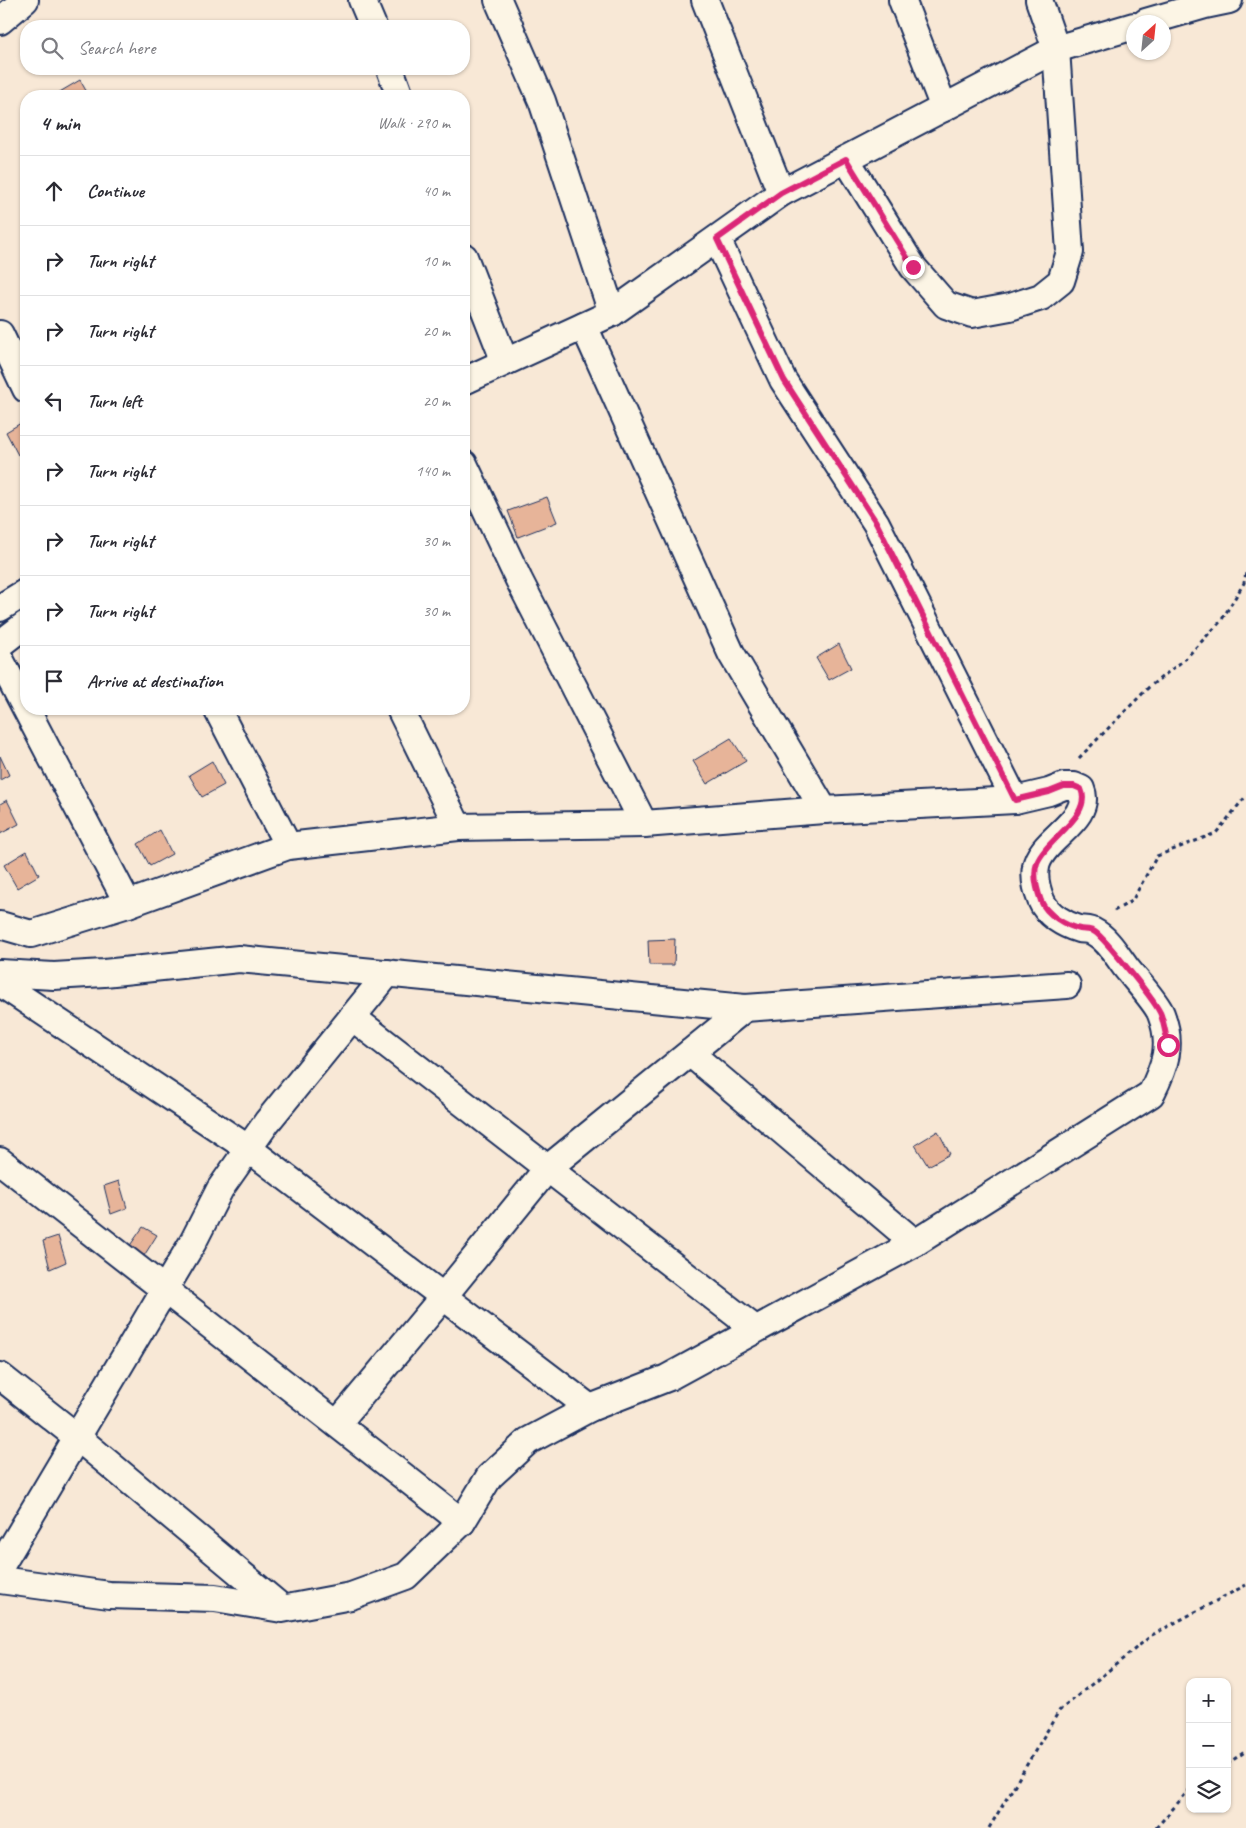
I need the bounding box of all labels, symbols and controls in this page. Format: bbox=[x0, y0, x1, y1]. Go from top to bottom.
north arrow bbox=[1126, 15, 1171, 60]
search box bbox=[20, 20, 470, 75]
icon: search bbox=[38, 34, 66, 62]
text: Search here bbox=[78, 36, 155, 60]
text: 4 min bbox=[40, 110, 80, 136]
text: Walk · 290 m bbox=[378, 113, 450, 133]
icon: ahead bbox=[40, 177, 68, 205]
text: Continue bbox=[87, 179, 144, 203]
text: 40 m bbox=[423, 181, 450, 201]
icon: right bbox=[40, 247, 68, 275]
text: Turn right bbox=[87, 249, 154, 273]
text: 10 m bbox=[423, 251, 450, 271]
route end bbox=[902, 256, 925, 279]
icon: right bbox=[40, 317, 68, 345]
text: Turn right bbox=[87, 319, 154, 343]
text: 20 m bbox=[423, 321, 450, 341]
icon: left bbox=[40, 387, 68, 415]
text: Turn left bbox=[87, 389, 142, 413]
text: 20 m bbox=[423, 391, 450, 411]
icon: right bbox=[40, 457, 68, 485]
text: Turn right bbox=[87, 459, 154, 483]
text: 140 m bbox=[416, 461, 450, 481]
icon: right bbox=[40, 527, 68, 555]
text: Turn right bbox=[87, 529, 154, 553]
text: 30 m bbox=[423, 531, 450, 551]
icon: right bbox=[40, 597, 68, 625]
text: Turn right bbox=[87, 599, 154, 623]
text: 30 m bbox=[423, 601, 450, 621]
icon: arrive bbox=[40, 667, 68, 695]
text: Arrive at destination bbox=[87, 669, 223, 693]
route start bbox=[1157, 1034, 1180, 1057]
map controls bbox=[1186, 1678, 1231, 1813]
button: + bbox=[1186, 1678, 1231, 1723]
button: − bbox=[1186, 1723, 1231, 1768]
button: layers bbox=[1186, 1768, 1231, 1813]

